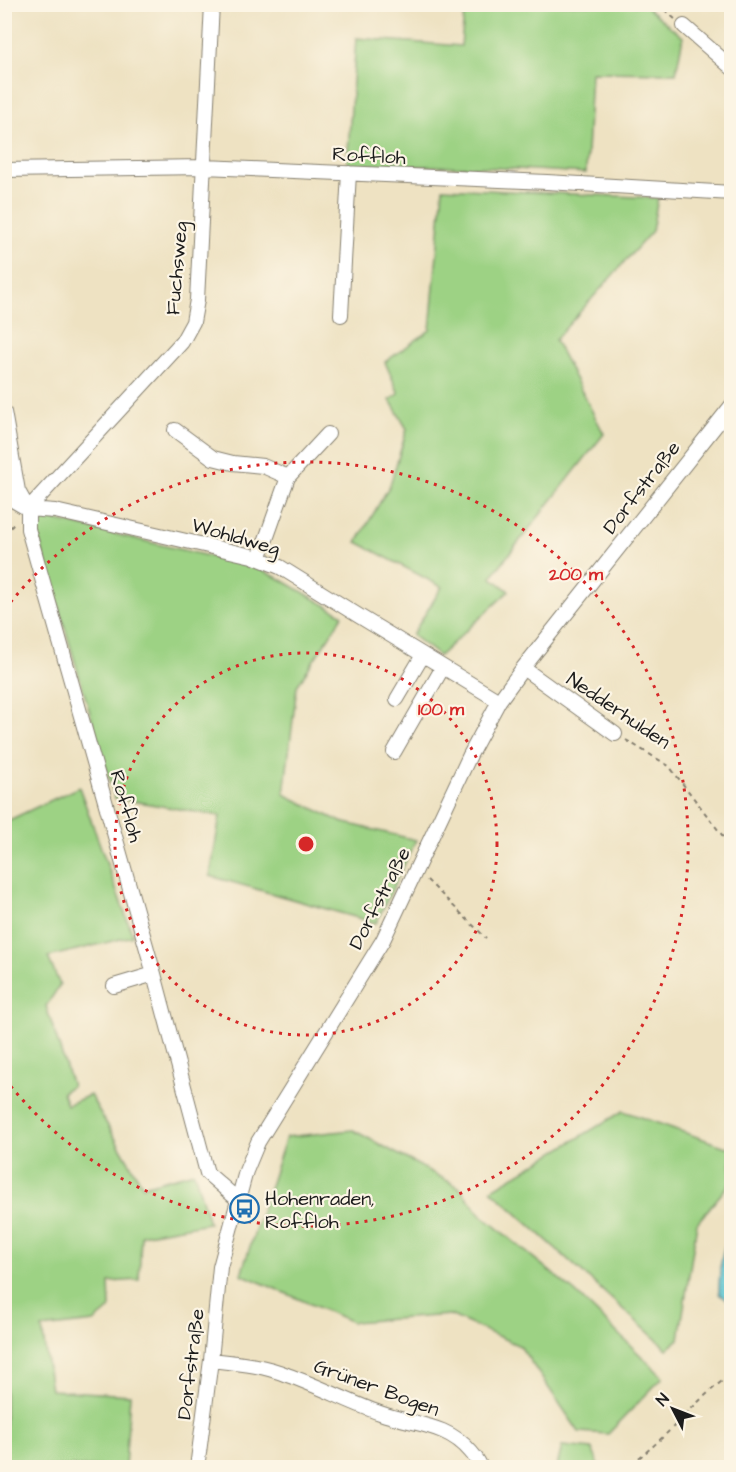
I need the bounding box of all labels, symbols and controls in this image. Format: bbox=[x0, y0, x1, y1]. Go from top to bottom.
street label: Roffloh bbox=[331, 140, 407, 172]
street label: Fuchsweg bbox=[159, 220, 196, 316]
street label: Dorfstraße bbox=[596, 435, 687, 540]
street label: Wohldweg bbox=[188, 511, 283, 564]
text: 200 m bbox=[548, 562, 604, 587]
street label: Nedderhulden bbox=[561, 666, 676, 756]
text: 100 m bbox=[418, 697, 465, 722]
street label: Roffloh bbox=[102, 767, 150, 846]
centre of rings bbox=[296, 834, 316, 854]
street label: Dorfstraße bbox=[342, 842, 418, 954]
place label: Hohenraden, Roffloh bbox=[265, 1185, 375, 1236]
bus stop icon: Hohenraden, Roffloh bbox=[228, 1193, 260, 1225]
street label: Dorfstraße bbox=[170, 1307, 212, 1421]
street label: Grüner Bogen bbox=[310, 1352, 443, 1425]
north arrow bbox=[643, 1379, 703, 1439]
text: N bbox=[651, 1389, 674, 1411]

